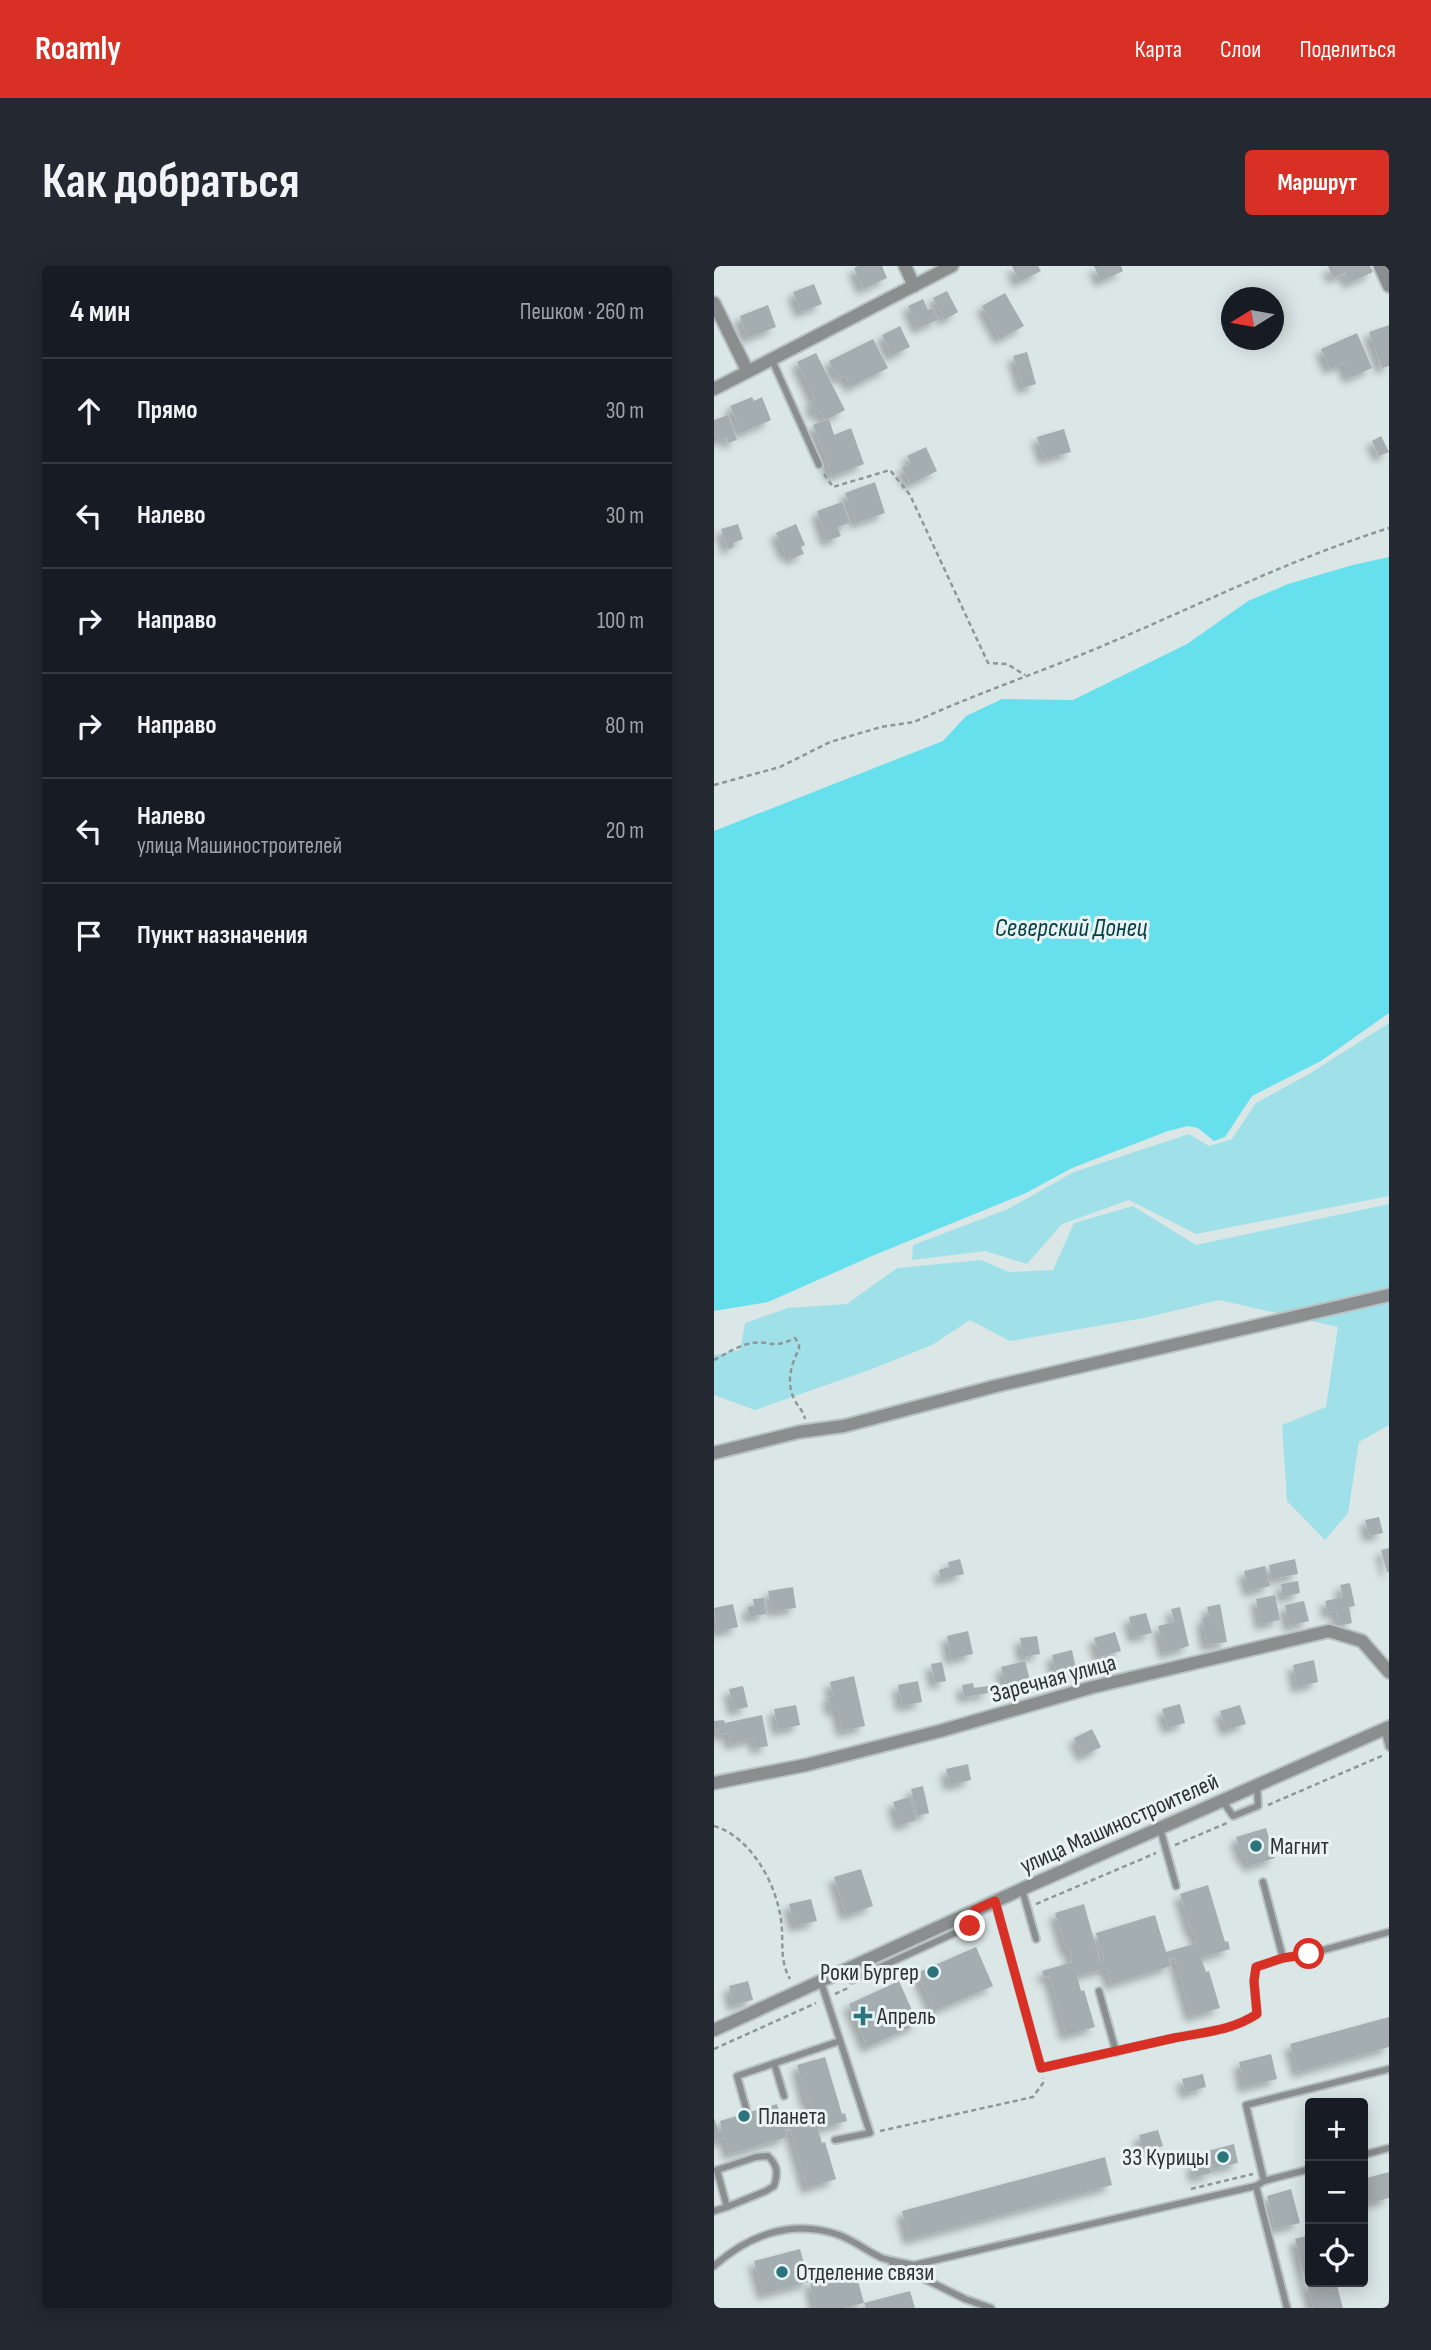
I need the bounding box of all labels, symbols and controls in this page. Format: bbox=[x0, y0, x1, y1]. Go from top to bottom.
text: Roamly bbox=[35, 29, 121, 69]
text: Карта bbox=[1135, 35, 1182, 64]
text: Слои bbox=[1220, 35, 1261, 64]
text: Поделиться bbox=[1299, 35, 1396, 64]
button: Маршрут bbox=[1245, 150, 1389, 215]
text: Как добраться bbox=[42, 153, 300, 212]
north arrow bbox=[1221, 287, 1284, 350]
text: 4 мин bbox=[70, 294, 130, 330]
text: Пешком · 260 m bbox=[520, 298, 644, 326]
icon: ahead bbox=[70, 392, 108, 430]
text: Прямо bbox=[137, 395, 198, 426]
text: 30 m bbox=[606, 397, 644, 425]
icon: left bbox=[70, 497, 108, 535]
text: Налево bbox=[137, 500, 206, 531]
text: 30 m bbox=[606, 502, 644, 530]
icon: right bbox=[70, 602, 108, 640]
text: Направо bbox=[137, 605, 216, 636]
text: 100 m bbox=[597, 607, 644, 635]
icon: right bbox=[70, 707, 108, 745]
text: Направо bbox=[137, 710, 216, 741]
text: 80 m bbox=[605, 712, 644, 740]
text: Налево bbox=[137, 801, 206, 832]
icon: left bbox=[70, 812, 108, 850]
text: 20 m bbox=[606, 817, 644, 845]
text: улица Машиностроителей bbox=[137, 832, 342, 860]
water label: Северский Донец bbox=[995, 913, 1148, 944]
icon: arrive bbox=[70, 917, 108, 955]
text: Пункт назначения bbox=[137, 920, 308, 951]
street label: Заречная улица bbox=[987, 1648, 1119, 1709]
street label: улица Машиностроителей bbox=[1015, 1767, 1223, 1880]
place label: Магнит bbox=[1270, 1832, 1329, 1861]
marker: Магнит bbox=[1248, 1838, 1264, 1854]
route end bbox=[954, 1910, 985, 1941]
route start bbox=[1293, 1938, 1324, 1969]
place label: Роки Бургер bbox=[820, 1958, 919, 1987]
marker: Роки Бургер bbox=[925, 1964, 941, 1980]
place label: Апрель bbox=[876, 2002, 936, 2031]
marker: Апрель bbox=[855, 2008, 871, 2024]
map controls bbox=[1305, 2098, 1368, 2287]
button: + bbox=[1305, 2098, 1368, 2161]
place label: Планета bbox=[758, 2102, 826, 2131]
marker: Планета bbox=[736, 2108, 752, 2124]
place label: 33 Курицы bbox=[1122, 2143, 1209, 2172]
marker: 33 Курицы bbox=[1215, 2149, 1231, 2165]
button: − bbox=[1305, 2161, 1368, 2224]
button: locate bbox=[1305, 2224, 1368, 2287]
place label: Отделение связи bbox=[796, 2258, 934, 2287]
marker: Отделение связи bbox=[774, 2264, 790, 2280]

